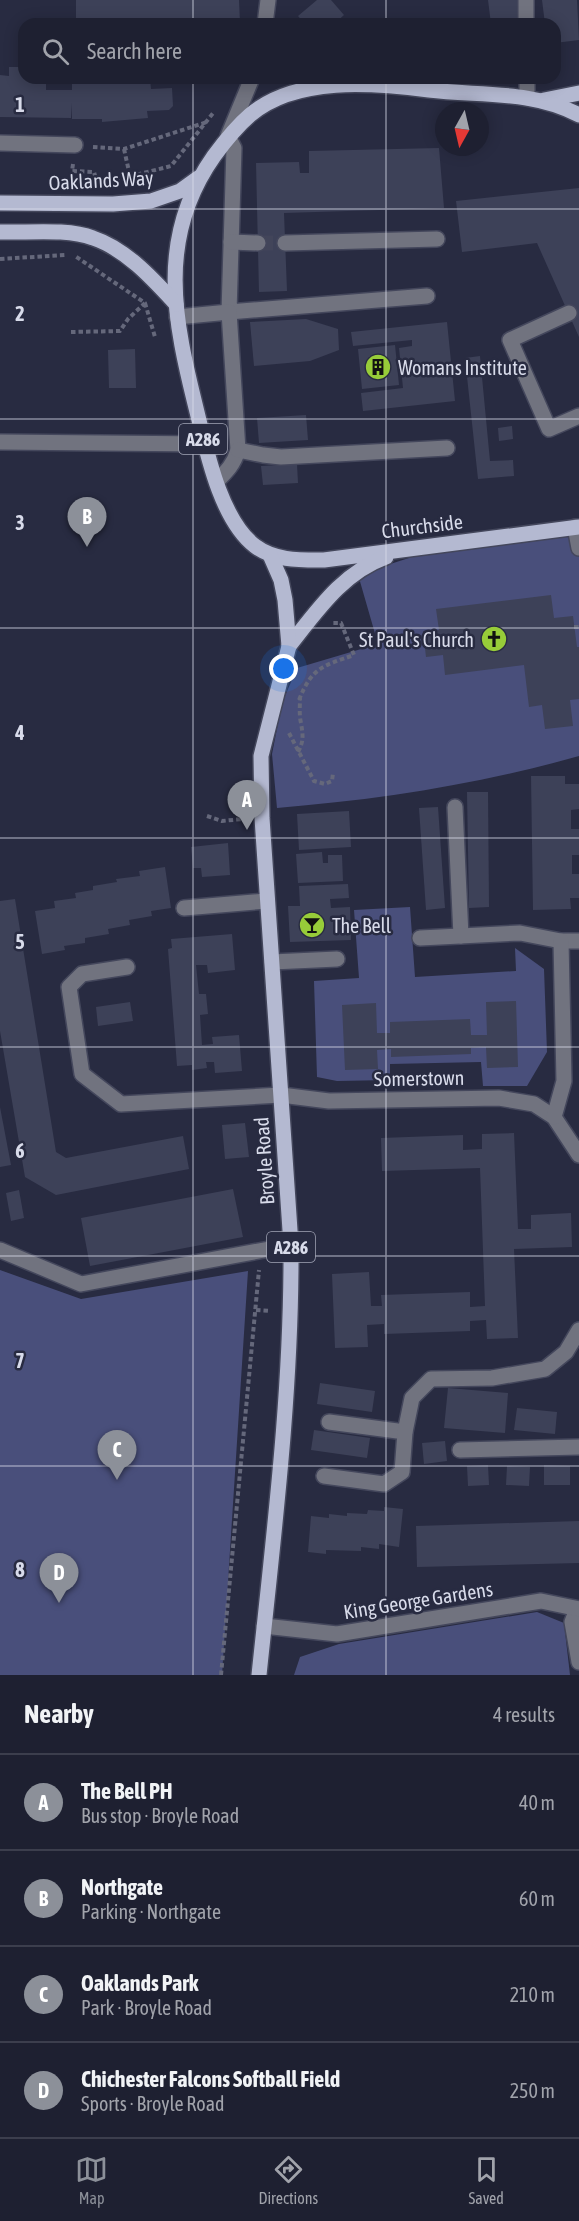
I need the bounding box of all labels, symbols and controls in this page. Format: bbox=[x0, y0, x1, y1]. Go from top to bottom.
search box bbox=[18, 18, 561, 84]
icon: search bbox=[39, 35, 72, 68]
text: Search here bbox=[87, 38, 182, 64]
text: 1 bbox=[15, 93, 25, 116]
north arrow bbox=[435, 102, 489, 156]
street label: Oaklands Way bbox=[48, 166, 154, 194]
text: 2 bbox=[15, 302, 25, 325]
building icon: Womans Institute bbox=[363, 352, 393, 382]
place label: Womans Institute bbox=[398, 356, 527, 379]
road number: A286 bbox=[179, 424, 227, 454]
pin: B bbox=[68, 498, 106, 547]
street label: Churchside bbox=[380, 510, 464, 542]
text: 3 bbox=[15, 511, 25, 534]
church icon: St Paul's Church bbox=[479, 624, 509, 654]
place label: St Paul's Church bbox=[359, 628, 474, 651]
your location bbox=[269, 654, 298, 683]
text: 4 bbox=[14, 721, 25, 744]
pin: A bbox=[228, 780, 266, 830]
bar icon: The Bell bbox=[297, 910, 327, 940]
place label: The Bell bbox=[332, 914, 392, 937]
text: 5 bbox=[15, 930, 25, 953]
street label: Somerstown bbox=[373, 1066, 465, 1090]
street label: Broyle Road bbox=[249, 1116, 279, 1206]
text: 6 bbox=[15, 1139, 25, 1162]
road number: A286 bbox=[267, 1232, 315, 1262]
text: 7 bbox=[15, 1349, 25, 1372]
pin: C bbox=[98, 1430, 136, 1480]
pin: D bbox=[40, 1554, 78, 1603]
text: 8 bbox=[15, 1558, 25, 1581]
street label: King George Gardens bbox=[342, 1577, 494, 1623]
text: Nearby bbox=[24, 1699, 94, 1729]
text: 4 results bbox=[493, 1703, 555, 1726]
text: The Bell PH bbox=[81, 1778, 173, 1804]
text: A bbox=[39, 1791, 48, 1814]
text: 40 m bbox=[519, 1791, 555, 1814]
text: Bus stop · Broyle Road bbox=[81, 1804, 239, 1827]
text: Northgate bbox=[81, 1874, 163, 1900]
text: B bbox=[39, 1887, 48, 1910]
text: 60 m bbox=[519, 1887, 555, 1910]
text: Parking · Northgate bbox=[81, 1900, 221, 1923]
text: Oaklands Park bbox=[81, 1970, 198, 1996]
text: C bbox=[39, 1983, 48, 2006]
text: 210 m bbox=[510, 1983, 555, 2006]
text: Park · Broyle Road bbox=[81, 1996, 212, 2019]
text: Chichester Falcons Softball Field bbox=[81, 2066, 340, 2092]
text: D bbox=[38, 2079, 49, 2102]
text: 250 m bbox=[510, 2079, 555, 2102]
text: Sports · Broyle Road bbox=[81, 2092, 224, 2115]
tab: Map bbox=[75, 2153, 108, 2207]
tab: Directions bbox=[258, 2153, 318, 2207]
tab: Saved bbox=[468, 2153, 504, 2207]

